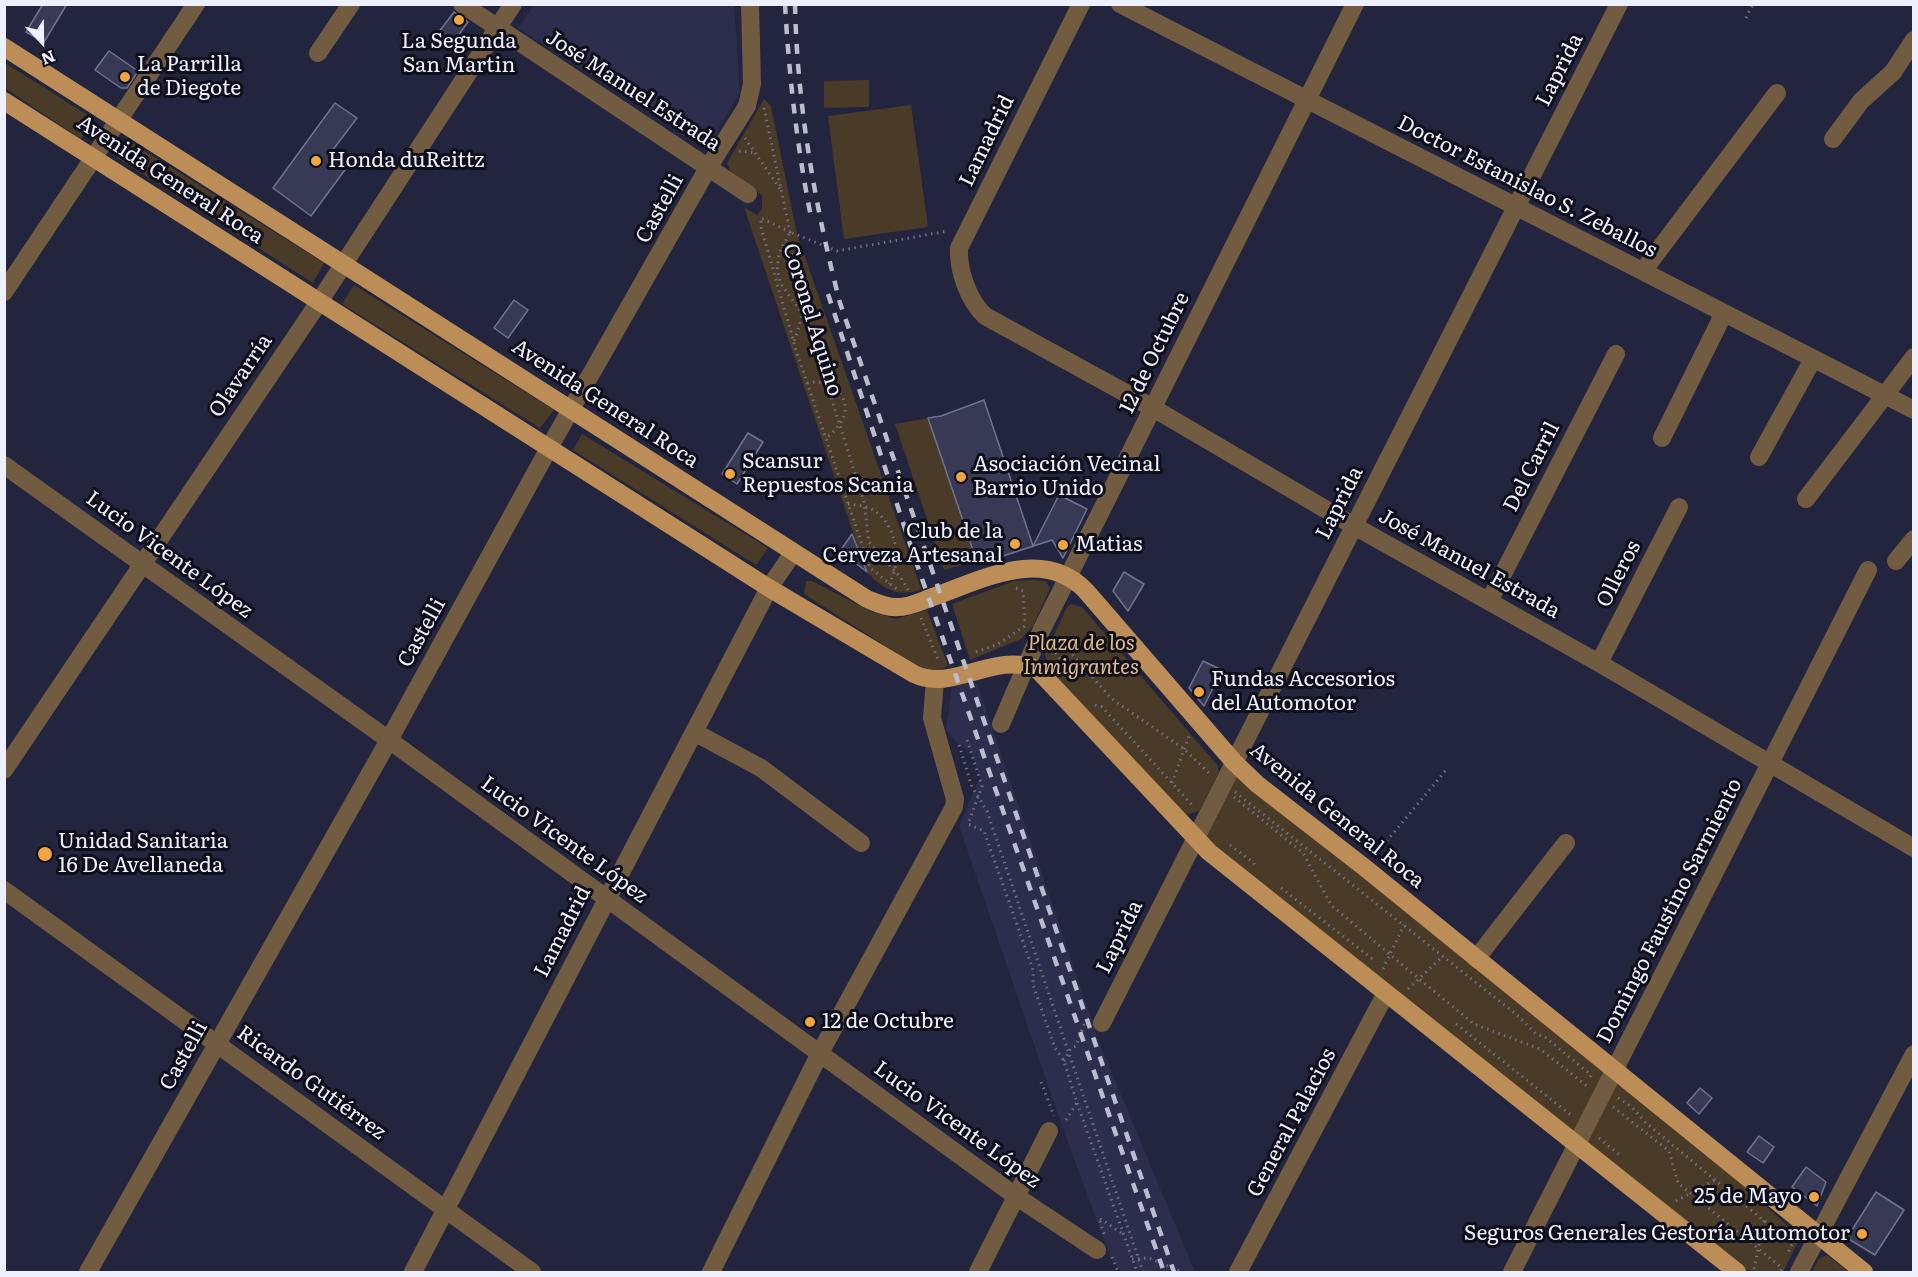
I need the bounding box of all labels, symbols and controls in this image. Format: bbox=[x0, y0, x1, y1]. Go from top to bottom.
north arrow bbox=[12, 12, 72, 72]
marker: La Segunda San Martin bbox=[452, 13, 466, 27]
street label: José Manuel Estrada bbox=[541, 25, 725, 157]
place label: La Segunda San Martin bbox=[401, 29, 517, 79]
street label: Laprida bbox=[1531, 29, 1589, 111]
text: N bbox=[38, 45, 59, 72]
place label: La Parrilla de Diegote bbox=[137, 52, 242, 102]
marker: La Parrilla de Diegote bbox=[118, 70, 132, 84]
street label: Lamadrid bbox=[954, 91, 1020, 191]
street label: Avenida General Roca bbox=[72, 110, 268, 250]
street label: Doctor Estanislao S. Zeballos bbox=[1393, 110, 1661, 264]
place label: Honda duReittz bbox=[328, 148, 485, 174]
marker: Honda duReittz bbox=[309, 154, 323, 168]
street label: Castelli bbox=[631, 170, 689, 248]
street label: Coronel Aquino bbox=[777, 241, 847, 399]
street label: 12 de Octubre bbox=[1115, 288, 1195, 418]
street label: Olavarría bbox=[204, 330, 278, 422]
street label: Avenida General Roca bbox=[507, 334, 703, 474]
street label: Del Carril bbox=[1499, 418, 1565, 516]
place label: Scansur Repuestos Scania bbox=[742, 449, 914, 499]
place label: Asociación Vecinal Barrio Unido bbox=[973, 452, 1161, 502]
street label: Laprida bbox=[1311, 462, 1369, 544]
marker: Scansur Repuestos Scania bbox=[723, 467, 737, 481]
marker: Asociación Vecinal Barrio Unido bbox=[954, 470, 968, 484]
street label: Lucio Vicente López bbox=[81, 486, 257, 624]
street label: José Manuel Estrada bbox=[1374, 504, 1564, 624]
place label: Club de la Cerveza Artesanal bbox=[823, 519, 1003, 569]
place label: Matias bbox=[1075, 532, 1142, 558]
street label: Olleros bbox=[1592, 536, 1646, 612]
marker: Club de la Cerveza Artesanal bbox=[1008, 537, 1022, 551]
marker: Matias bbox=[1056, 538, 1070, 552]
street label: Castelli bbox=[393, 594, 451, 672]
park label: Plaza de los Inmigrantes bbox=[1023, 631, 1139, 681]
place label: Fundas Accesorios del Automotor bbox=[1211, 667, 1395, 717]
marker: Fundas Accesorios del Automotor bbox=[1192, 685, 1206, 699]
street label: Avenida General Roca bbox=[1245, 738, 1429, 894]
street label: Lucio Vicente López bbox=[476, 771, 652, 909]
street label: Domingo Faustino Sarmiento bbox=[1592, 774, 1748, 1048]
place label: Unidad Sanitaria 16 De Avellaneda bbox=[58, 829, 228, 879]
marker: Unidad Sanitaria 16 De Avellaneda bbox=[36, 845, 54, 863]
street label: Lamadrid bbox=[529, 882, 597, 982]
street label: Laprida bbox=[1092, 896, 1148, 978]
place label: 12 de Octubre bbox=[822, 1009, 954, 1035]
marker: 12 de Octubre bbox=[803, 1015, 817, 1029]
street label: Castelli bbox=[155, 1017, 213, 1095]
street label: Ricardo Gutiérrez bbox=[232, 1021, 390, 1145]
street label: General Palacios bbox=[1242, 1044, 1342, 1202]
street label: Lucio Vicente López bbox=[869, 1056, 1045, 1194]
place label: 25 de Mayo bbox=[1694, 1184, 1802, 1210]
marker: 25 de Mayo bbox=[1807, 1190, 1821, 1204]
place label: Seguros Generales Gestoría Automotor bbox=[1464, 1221, 1850, 1247]
marker: Seguros Generales Gestoría Automotor bbox=[1855, 1227, 1869, 1241]

